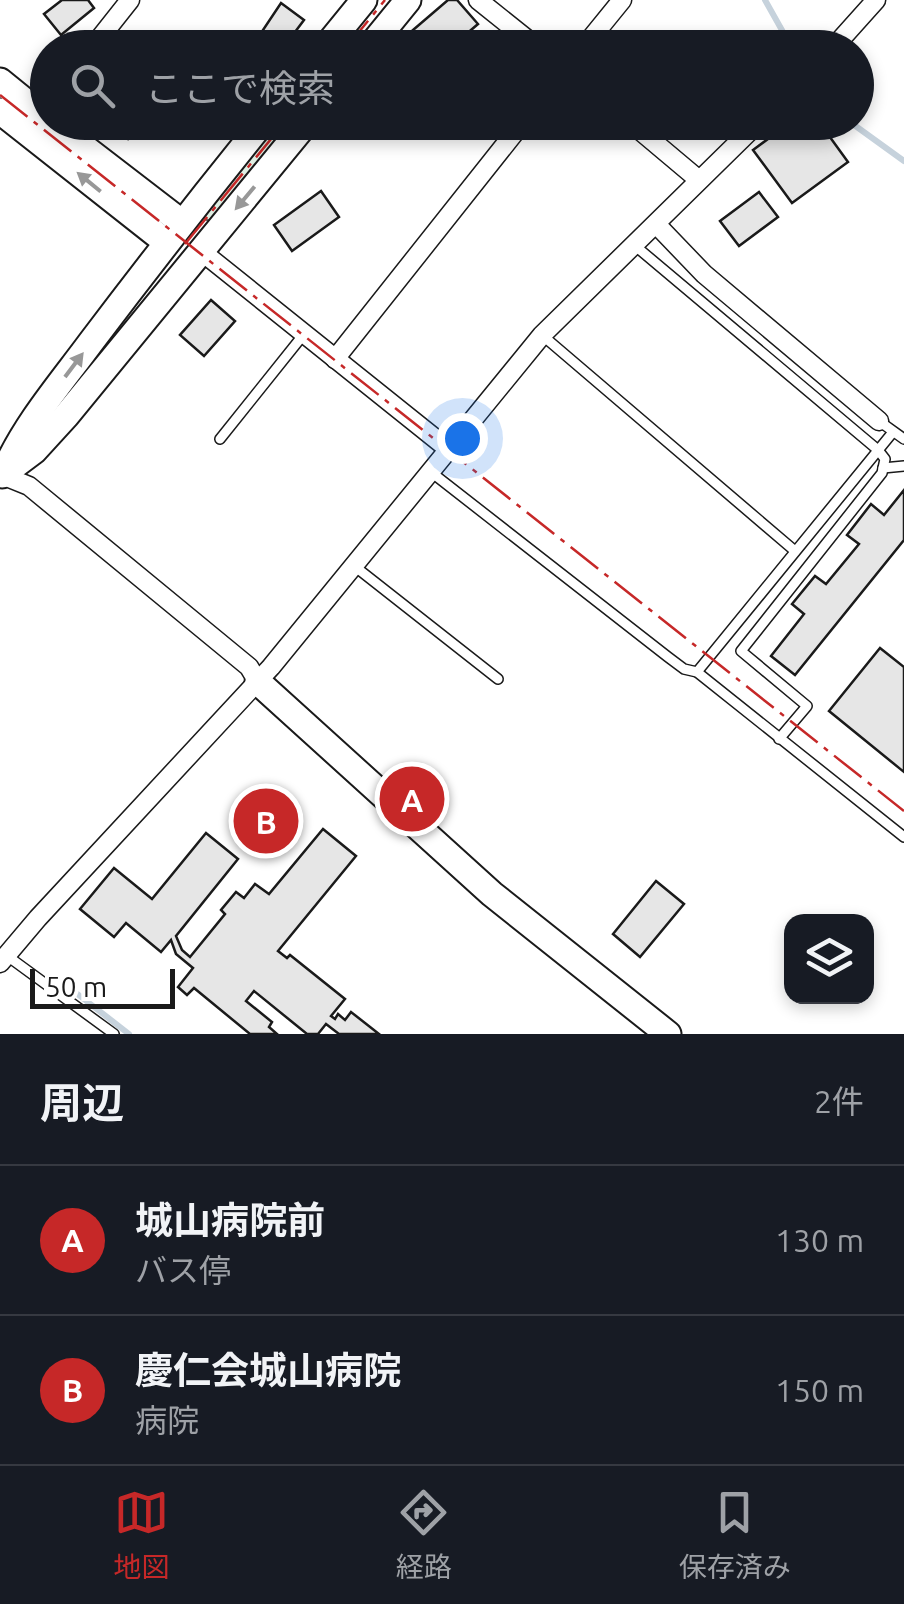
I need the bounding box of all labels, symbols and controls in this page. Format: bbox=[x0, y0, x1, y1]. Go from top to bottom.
search box bbox=[30, 30, 874, 140]
icon: search bbox=[65, 58, 120, 113]
text: ここで検索 bbox=[145, 67, 335, 109]
one-way arrow bbox=[77, 172, 102, 193]
one-way arrow bbox=[235, 185, 257, 210]
one-way arrow bbox=[64, 352, 84, 378]
your location bbox=[437, 413, 488, 464]
pin: A bbox=[380, 762, 444, 836]
pin: B bbox=[234, 784, 298, 858]
map controls bbox=[784, 914, 874, 1004]
button: layers bbox=[784, 914, 874, 1004]
scale bar bbox=[30, 964, 175, 1008]
text: 50 m bbox=[45, 971, 107, 1002]
text: 周辺 bbox=[40, 1079, 124, 1126]
text: 2件 bbox=[814, 1083, 864, 1119]
text: 城山病院前 bbox=[135, 1199, 325, 1241]
text: A bbox=[61, 1222, 84, 1258]
text: 130 m bbox=[775, 1222, 864, 1258]
text: バス停 bbox=[135, 1252, 231, 1288]
text: 慶仁会城山病院 bbox=[135, 1349, 401, 1391]
text: B bbox=[62, 1372, 83, 1408]
text: 150 m bbox=[775, 1372, 864, 1408]
text: 病院 bbox=[135, 1402, 199, 1438]
tab: 地図 bbox=[113, 1485, 169, 1585]
tab: 経路 bbox=[396, 1485, 452, 1585]
tab: 保存済み bbox=[679, 1485, 791, 1585]

